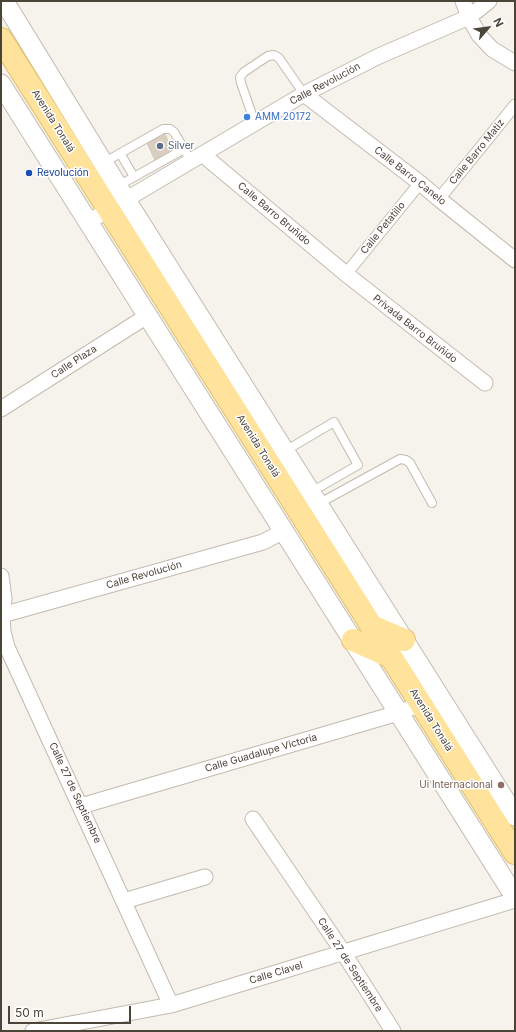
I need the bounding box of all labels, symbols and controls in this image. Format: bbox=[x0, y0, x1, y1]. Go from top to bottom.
north arrow bbox=[468, 8, 508, 48]
text: N bbox=[490, 15, 507, 29]
street label: Calle Revolución bbox=[288, 60, 362, 108]
street label: Avenida Tonalá bbox=[29, 87, 77, 155]
place label: AMM 20172 bbox=[255, 111, 311, 123]
marker: AMM 20172 bbox=[242, 112, 252, 122]
street label: Calle Barro Matiz bbox=[447, 117, 507, 187]
place label: Silver bbox=[168, 140, 194, 152]
marker: Silver bbox=[155, 141, 165, 151]
street label: Calle Barro Canelo bbox=[372, 144, 448, 208]
place label: Revolución bbox=[37, 167, 89, 179]
marker: Revolución bbox=[24, 168, 34, 178]
street label: Calle Barro Bruñido bbox=[235, 180, 313, 248]
street label: Calle Petatillo bbox=[358, 199, 408, 257]
street label: Privada Barro Bruñido bbox=[370, 292, 460, 366]
street label: Calle Plaza bbox=[49, 343, 99, 381]
street label: Avenida Tonalá bbox=[234, 412, 282, 480]
street label: Calle Revolución bbox=[105, 558, 183, 592]
street label: Avenida Tonalá bbox=[407, 686, 455, 754]
street label: Calle Guadalupe Victoria bbox=[203, 731, 319, 775]
street label: Calle 27 de Septiembre bbox=[46, 741, 104, 845]
place label: Ui Internacional bbox=[419, 779, 493, 791]
marker: Ui Internacional bbox=[496, 780, 506, 790]
street label: Calle 27 de Septiembre bbox=[315, 916, 385, 1014]
street label: Calle Clavel bbox=[248, 959, 304, 987]
scale bar bbox=[10, 998, 133, 1024]
text: 50 m bbox=[15, 1005, 44, 1020]

